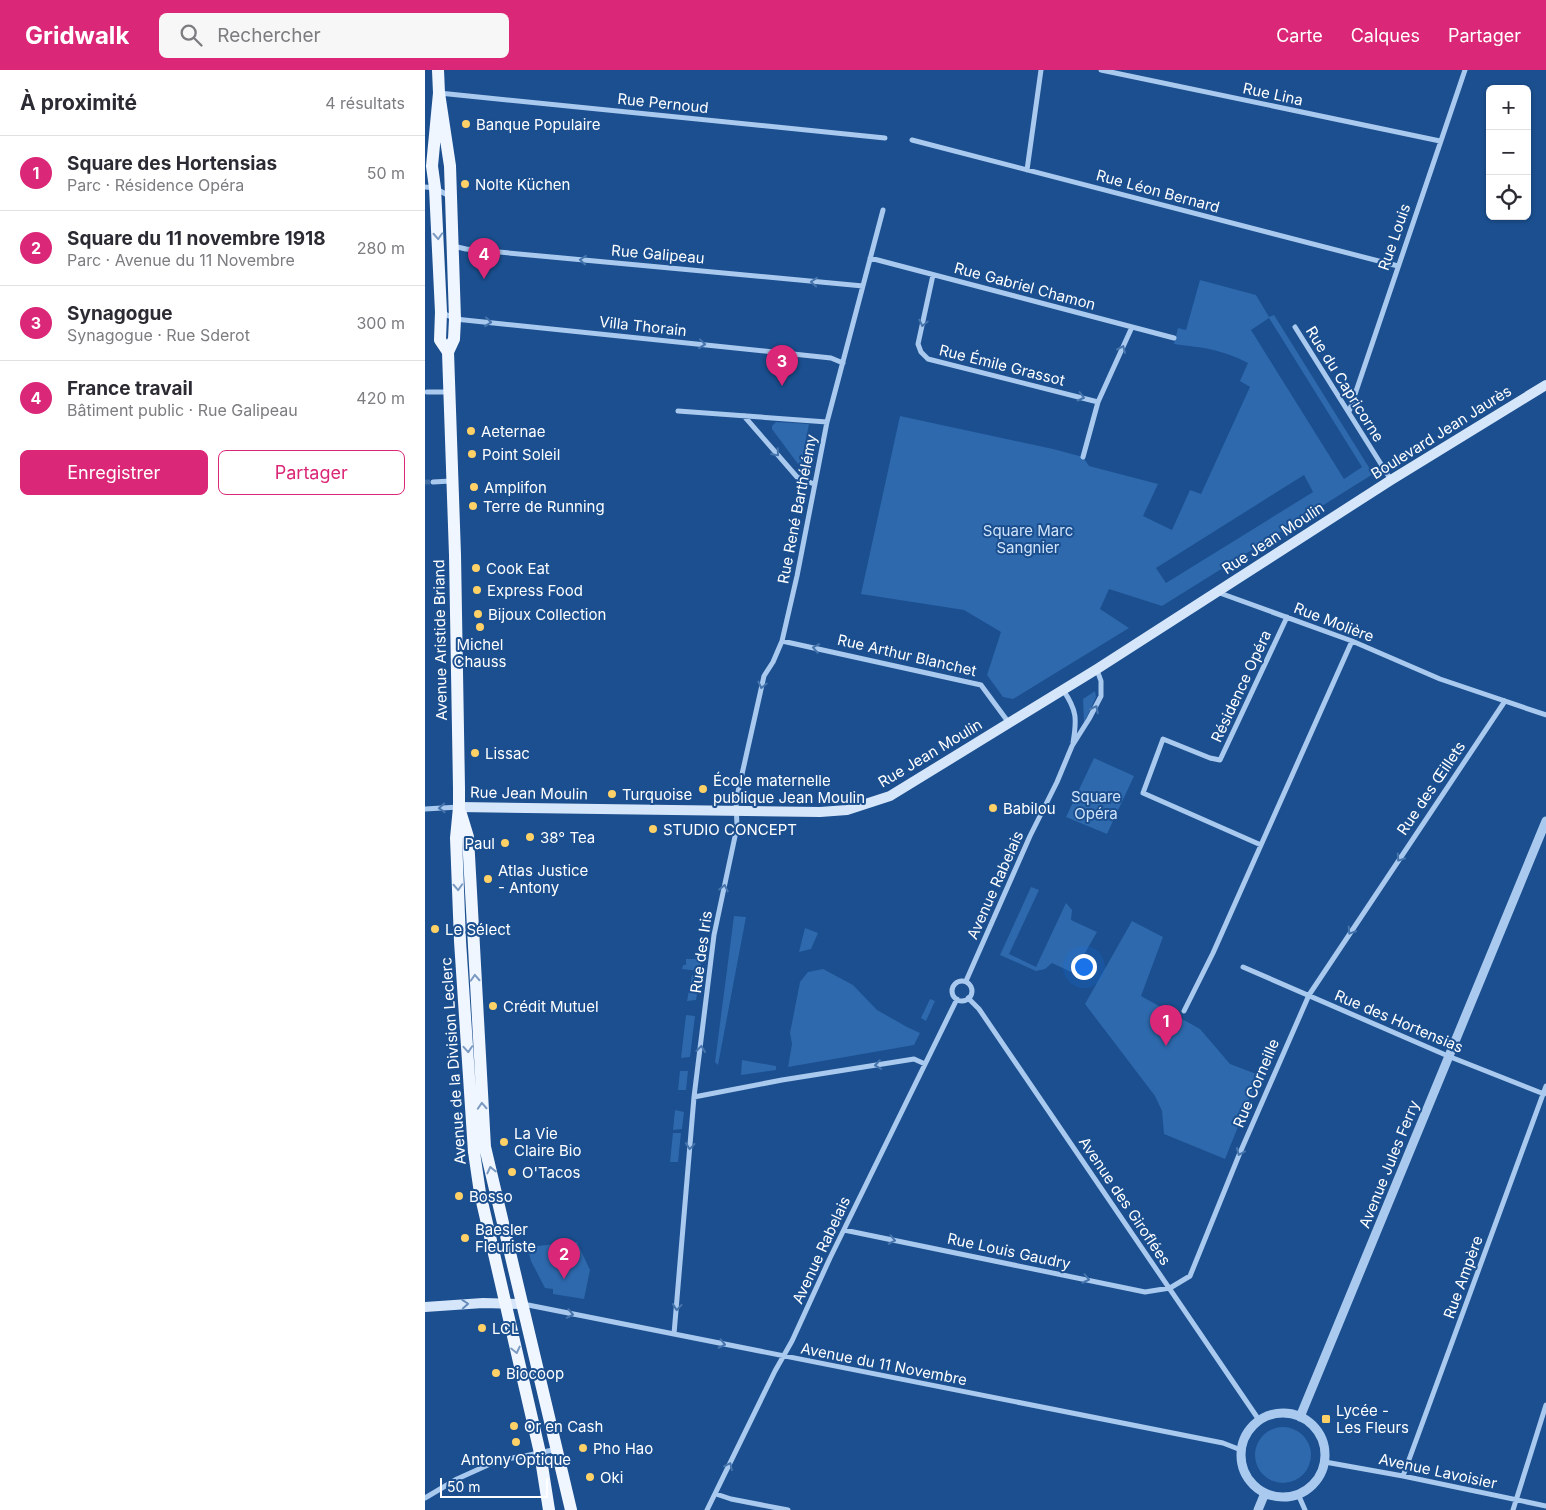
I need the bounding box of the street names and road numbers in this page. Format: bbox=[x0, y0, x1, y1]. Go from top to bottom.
street label: Rue Lina bbox=[1241, 78, 1305, 110]
street label: Rue Pernoud bbox=[616, 89, 710, 117]
street label: Rue Léon Bernard bbox=[1094, 165, 1222, 217]
street label: Rue Louis bbox=[1374, 201, 1414, 273]
street label: Rue Galipeau bbox=[610, 240, 706, 268]
street label: Rue Gabriel Chamon bbox=[952, 258, 1098, 314]
street label: Villa Thorain bbox=[598, 312, 688, 340]
street label: Rue du Capricorne bbox=[1302, 323, 1388, 445]
street label: Rue Émile Grassot bbox=[937, 340, 1067, 390]
street label: Boulevard Jean Jaurès bbox=[1367, 381, 1515, 483]
street label: Rue René Barthélémy bbox=[773, 432, 821, 585]
street label: Rue Jean Moulin bbox=[1218, 498, 1328, 578]
street label: Avenue Aristide Briand bbox=[429, 559, 451, 721]
street label: Rue Molière bbox=[1291, 598, 1377, 646]
street label: Résidence Opéra bbox=[1207, 627, 1275, 745]
street label: Rue Arthur Blanchet bbox=[836, 630, 978, 680]
street label: Rue Jean Moulin bbox=[875, 714, 985, 792]
street label: Rue des Œillets bbox=[1393, 737, 1469, 838]
street label: Rue Jean Moulin bbox=[470, 782, 588, 804]
street label: Avenue Rabelais bbox=[963, 828, 1027, 942]
street label: Rue des Iris bbox=[686, 909, 716, 994]
street label: Avenue de la Division Leclerc bbox=[436, 957, 470, 1165]
street label: Rue des Hortensias bbox=[1332, 985, 1466, 1057]
street label: Rue Corneille bbox=[1229, 1036, 1283, 1130]
street label: Avenue Jules Ferry bbox=[1355, 1097, 1424, 1231]
street label: Avenue des Giroflées bbox=[1075, 1133, 1175, 1269]
street label: Avenue Rabelais bbox=[788, 1193, 854, 1307]
street label: Rue Louis Gaudry bbox=[946, 1229, 1073, 1273]
street label: Rue Ampère bbox=[1439, 1233, 1487, 1321]
street label: Avenue du 11 Novembre bbox=[799, 1339, 969, 1389]
street label: Avenue Lavoisier bbox=[1377, 1449, 1499, 1493]

